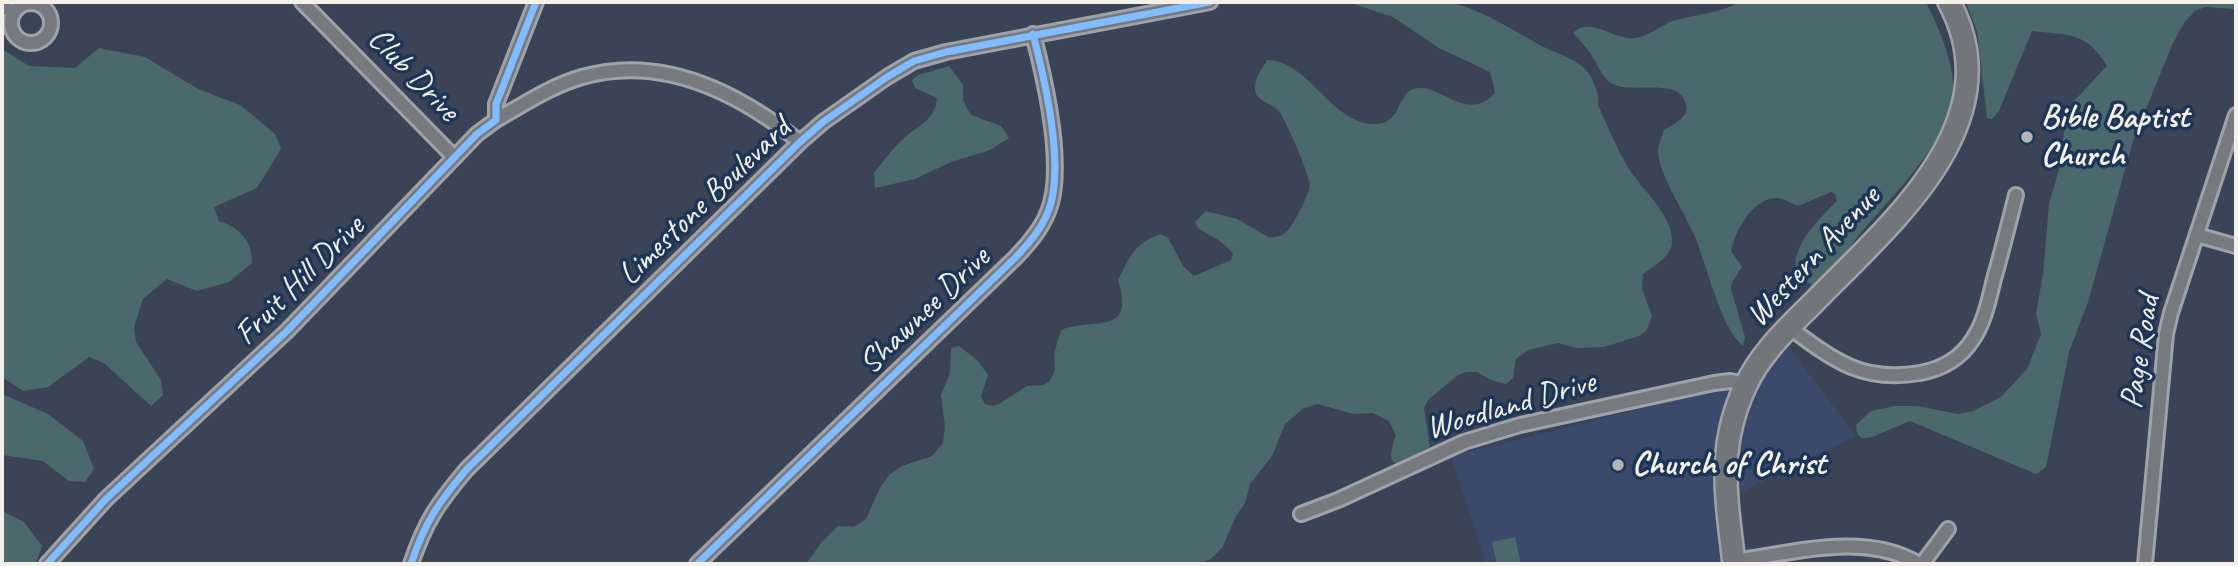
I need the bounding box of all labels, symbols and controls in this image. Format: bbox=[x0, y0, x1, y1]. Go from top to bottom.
street label: Club Drive bbox=[359, 20, 467, 130]
place label: Bible Baptist Church bbox=[2041, 98, 2189, 176]
street label: Limestone Boulevard bbox=[610, 110, 800, 294]
marker: Bible Baptist Church bbox=[2019, 129, 2035, 145]
street label: Western Avenue bbox=[1739, 178, 1889, 336]
street label: Fruit Hill Drive bbox=[227, 208, 373, 354]
street label: Shawnee Drive bbox=[851, 239, 999, 383]
street label: Page Road bbox=[2113, 293, 2169, 411]
street label: Woodland Drive bbox=[1422, 363, 1600, 449]
place label: Church of Christ bbox=[1632, 445, 1826, 485]
marker: Church of Christ bbox=[1610, 457, 1626, 473]

